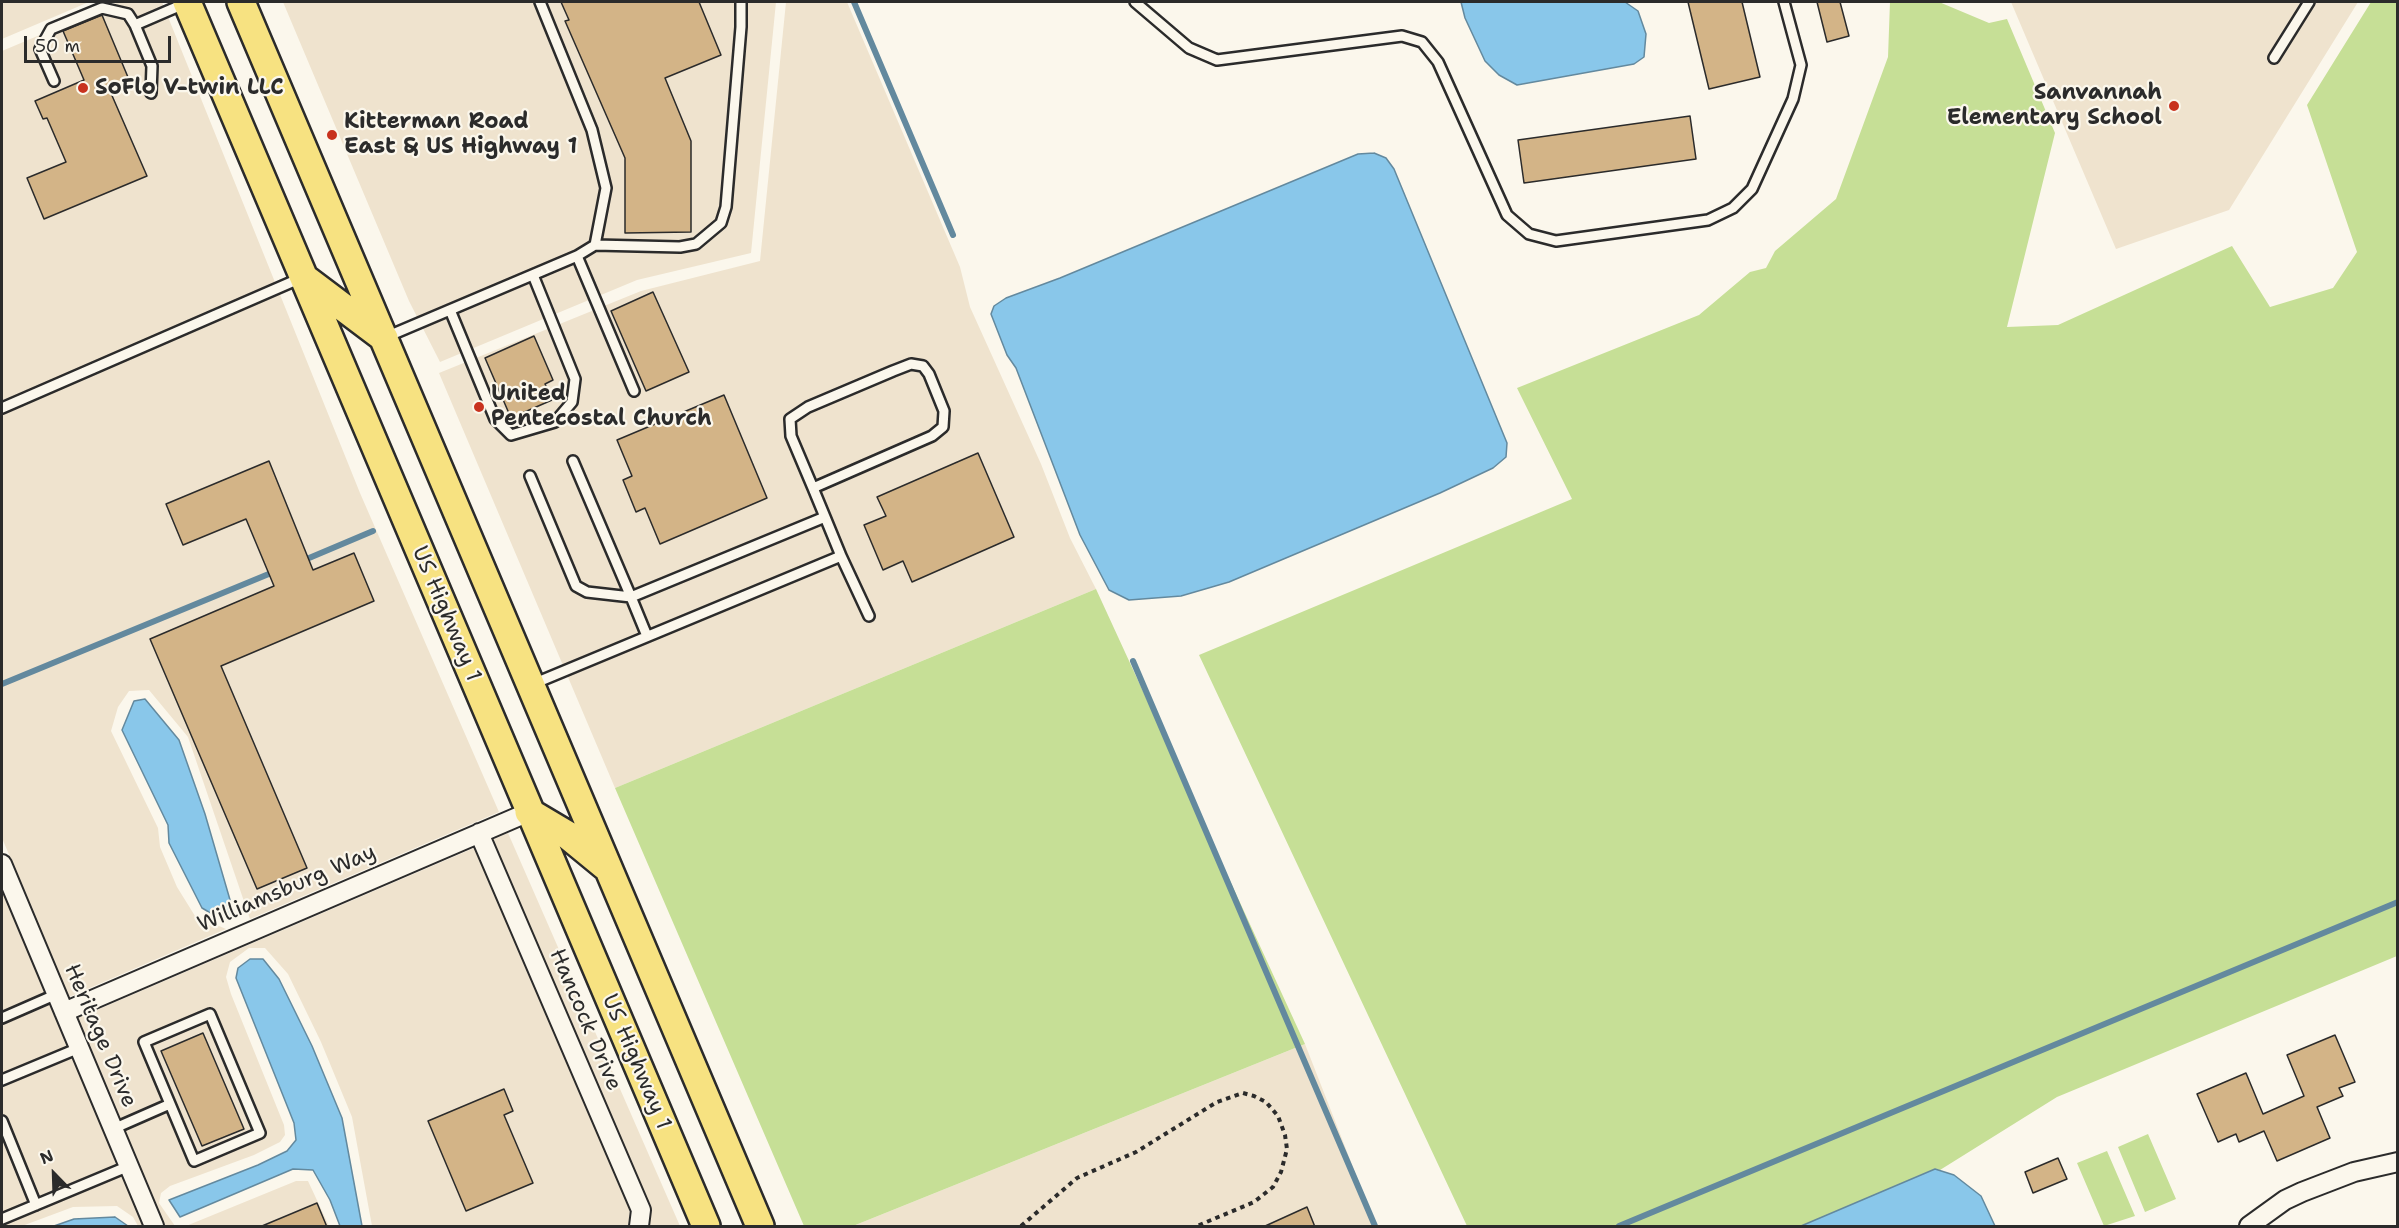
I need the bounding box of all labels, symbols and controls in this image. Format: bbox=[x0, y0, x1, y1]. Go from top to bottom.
scale bar bbox=[27, 24, 174, 62]
text: 50 m bbox=[35, 34, 80, 58]
place label: SoFlo V-twin LLC bbox=[95, 75, 284, 101]
place label: Sanvannah Elementary School bbox=[1947, 80, 2162, 132]
marker: SoFlo V-twin LLC bbox=[76, 81, 90, 95]
marker: Sanvannah Elementary School bbox=[2167, 99, 2181, 113]
place label: Kitterman Road East & US Highway 1 bbox=[344, 109, 578, 160]
marker: Kitterman Road East & US Highway 1 bbox=[325, 128, 339, 142]
place label: United Pentecostal Church bbox=[491, 381, 712, 433]
marker: United Pentecostal Church bbox=[472, 400, 486, 414]
street label: US Highway 1 bbox=[406, 542, 486, 686]
street label: Williamsburg Way bbox=[194, 839, 380, 939]
street label: Hancock Drive bbox=[543, 945, 627, 1095]
street label: Heritage Drive bbox=[58, 960, 142, 1112]
street label: US Highway 1 bbox=[596, 990, 676, 1134]
north arrow bbox=[24, 1144, 84, 1204]
text: N bbox=[37, 1145, 57, 1169]

